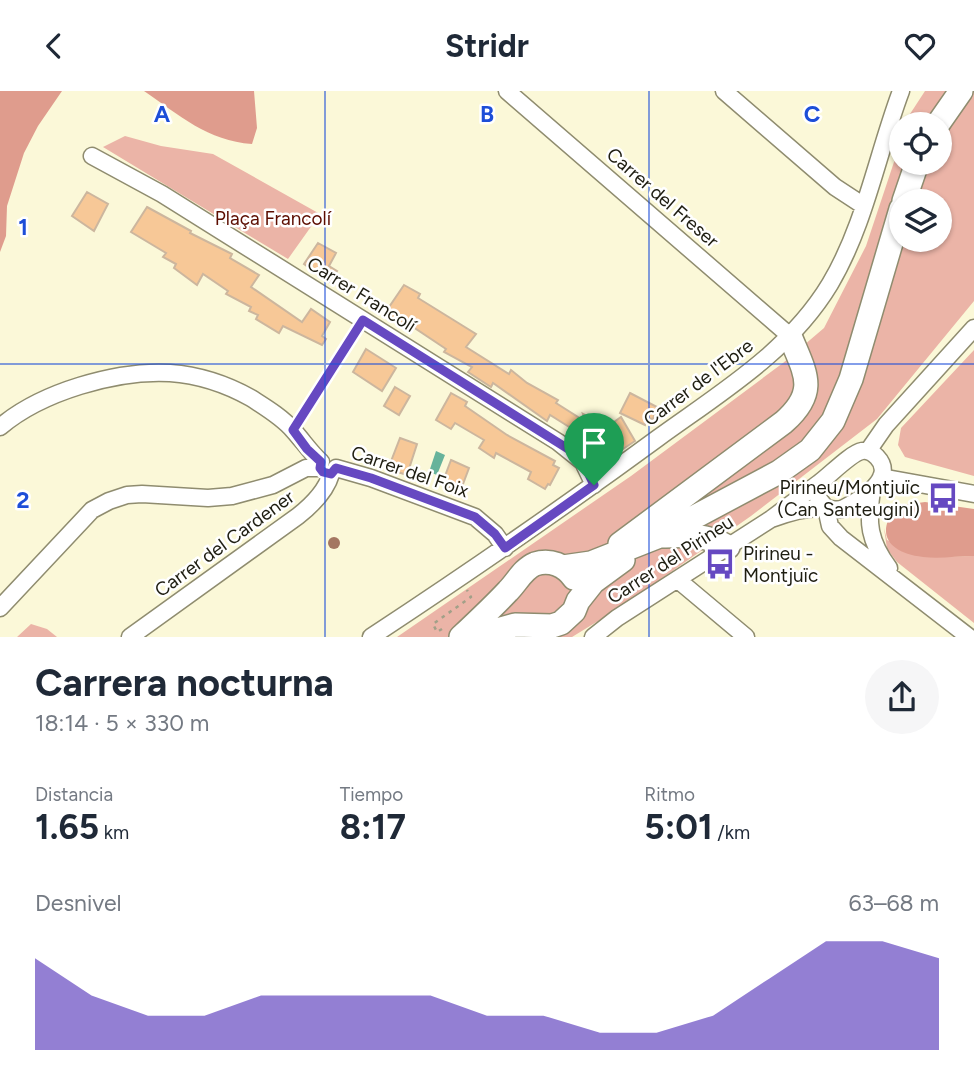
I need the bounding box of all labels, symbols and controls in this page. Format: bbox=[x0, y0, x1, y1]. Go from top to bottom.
icon: back bbox=[35, 27, 73, 65]
text: Stridr bbox=[445, 27, 529, 65]
icon: heart bbox=[901, 27, 939, 65]
text: A bbox=[154, 100, 171, 128]
text: B bbox=[480, 100, 494, 128]
text: C bbox=[804, 100, 821, 128]
map controls bbox=[889, 112, 952, 252]
button: locate bbox=[889, 112, 952, 175]
street label: Carrer del Freser bbox=[602, 143, 724, 253]
button: layers bbox=[889, 189, 952, 252]
park label: Plaça Francolí bbox=[215, 207, 333, 230]
text: 1 bbox=[18, 213, 28, 241]
street label: Carrer Francolí bbox=[303, 252, 422, 338]
street label: Carrer de l'Ebre bbox=[639, 334, 758, 431]
pin bbox=[564, 413, 624, 485]
icon: arrive bbox=[575, 424, 613, 462]
street label: Carrer del Foix bbox=[348, 441, 472, 502]
place label: Pirineu/Montjuïc (Can Santeugini) bbox=[777, 476, 920, 521]
bus stop icon: Pirineu/Montjuïc (Can Santeugini) bbox=[926, 481, 960, 515]
street label: Carrer del Cardener bbox=[150, 485, 299, 602]
text: 2 bbox=[16, 486, 30, 514]
street label: Carrer del Pirineu bbox=[603, 510, 738, 609]
place label: Pirineu - Montjuïc bbox=[743, 542, 818, 587]
bus stop icon: Pirineu - Montjuïc bbox=[703, 547, 737, 581]
text: Carrera nocturna bbox=[35, 660, 334, 706]
button: share bbox=[865, 660, 939, 734]
text: 18:14 · 5 × 330 m bbox=[35, 709, 209, 737]
text: Distancia bbox=[35, 783, 113, 806]
text: Tiempo bbox=[340, 783, 403, 806]
text: Ritmo bbox=[644, 783, 695, 806]
text: 1.65 bbox=[35, 806, 99, 848]
text: 8:17 bbox=[340, 806, 406, 848]
text: 5:01 bbox=[644, 806, 713, 848]
text: km bbox=[99, 821, 129, 844]
text: /km bbox=[713, 821, 750, 844]
text: Desnivel bbox=[35, 889, 122, 917]
text: 63–68 m bbox=[848, 889, 939, 917]

